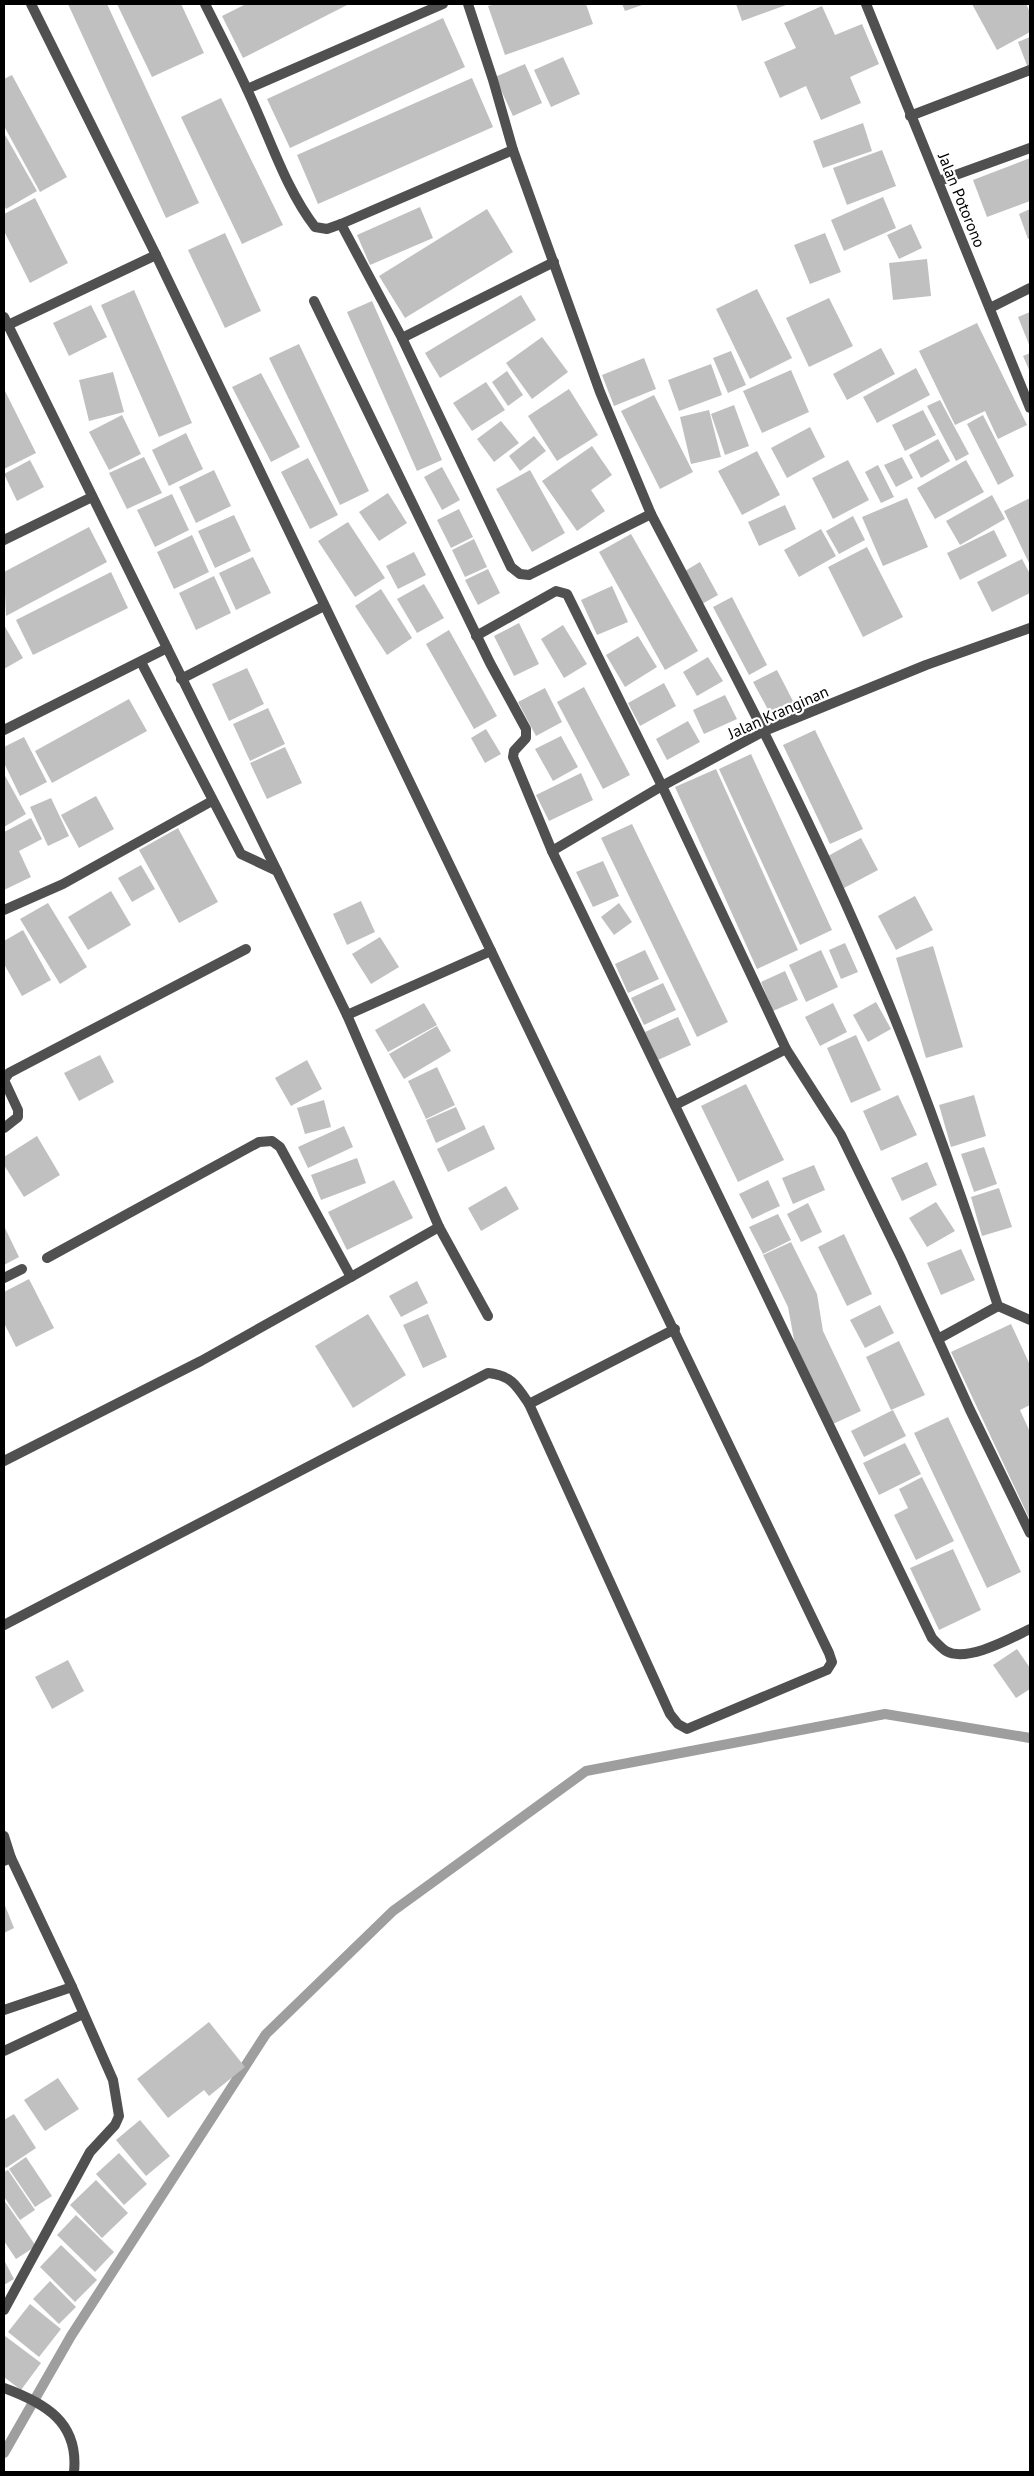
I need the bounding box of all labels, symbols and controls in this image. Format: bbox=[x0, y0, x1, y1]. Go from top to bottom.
street label: Jalan Potorono bbox=[934, 149, 990, 250]
street label: Jalan Kranginan bbox=[724, 681, 831, 744]

